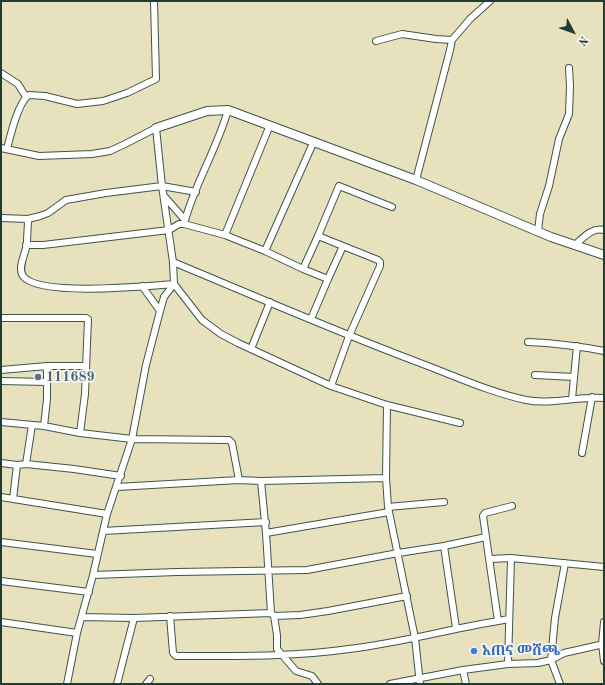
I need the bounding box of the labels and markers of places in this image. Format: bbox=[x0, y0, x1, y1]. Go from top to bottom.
place label: 111689 bbox=[46, 369, 95, 385]
marker: 111689 bbox=[33, 372, 43, 382]
place label: አጠና መሸጫ bbox=[482, 643, 560, 659]
marker: አጠና መሸጫ bbox=[469, 646, 479, 656]

